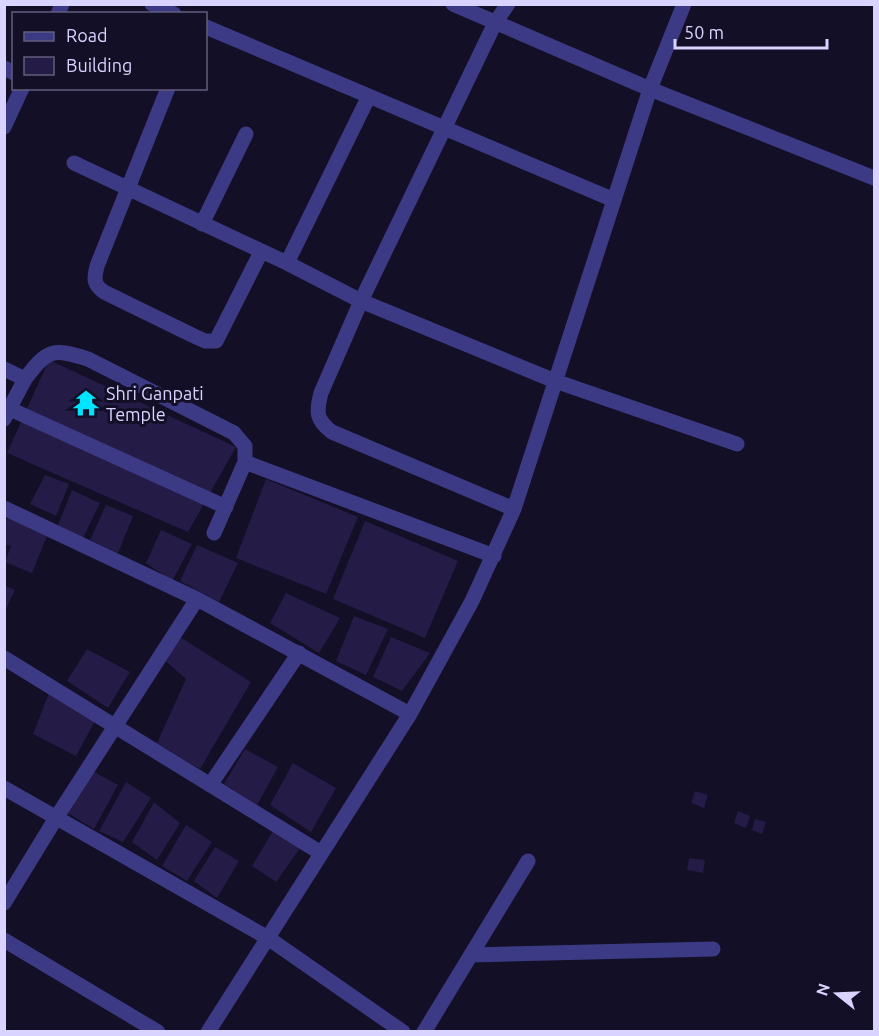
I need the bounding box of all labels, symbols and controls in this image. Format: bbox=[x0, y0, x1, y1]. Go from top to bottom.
legend bbox=[12, 12, 207, 90]
scale bar bbox=[675, 12, 826, 50]
text: 50 m bbox=[684, 22, 724, 42]
text: Road bbox=[66, 25, 108, 45]
text: Building bbox=[66, 55, 132, 75]
place label: Shri Ganpati Temple bbox=[106, 383, 204, 424]
temple icon: Shri Ganpati Temple bbox=[71, 388, 101, 418]
north arrow bbox=[807, 964, 867, 1024]
text: N bbox=[812, 981, 833, 998]

